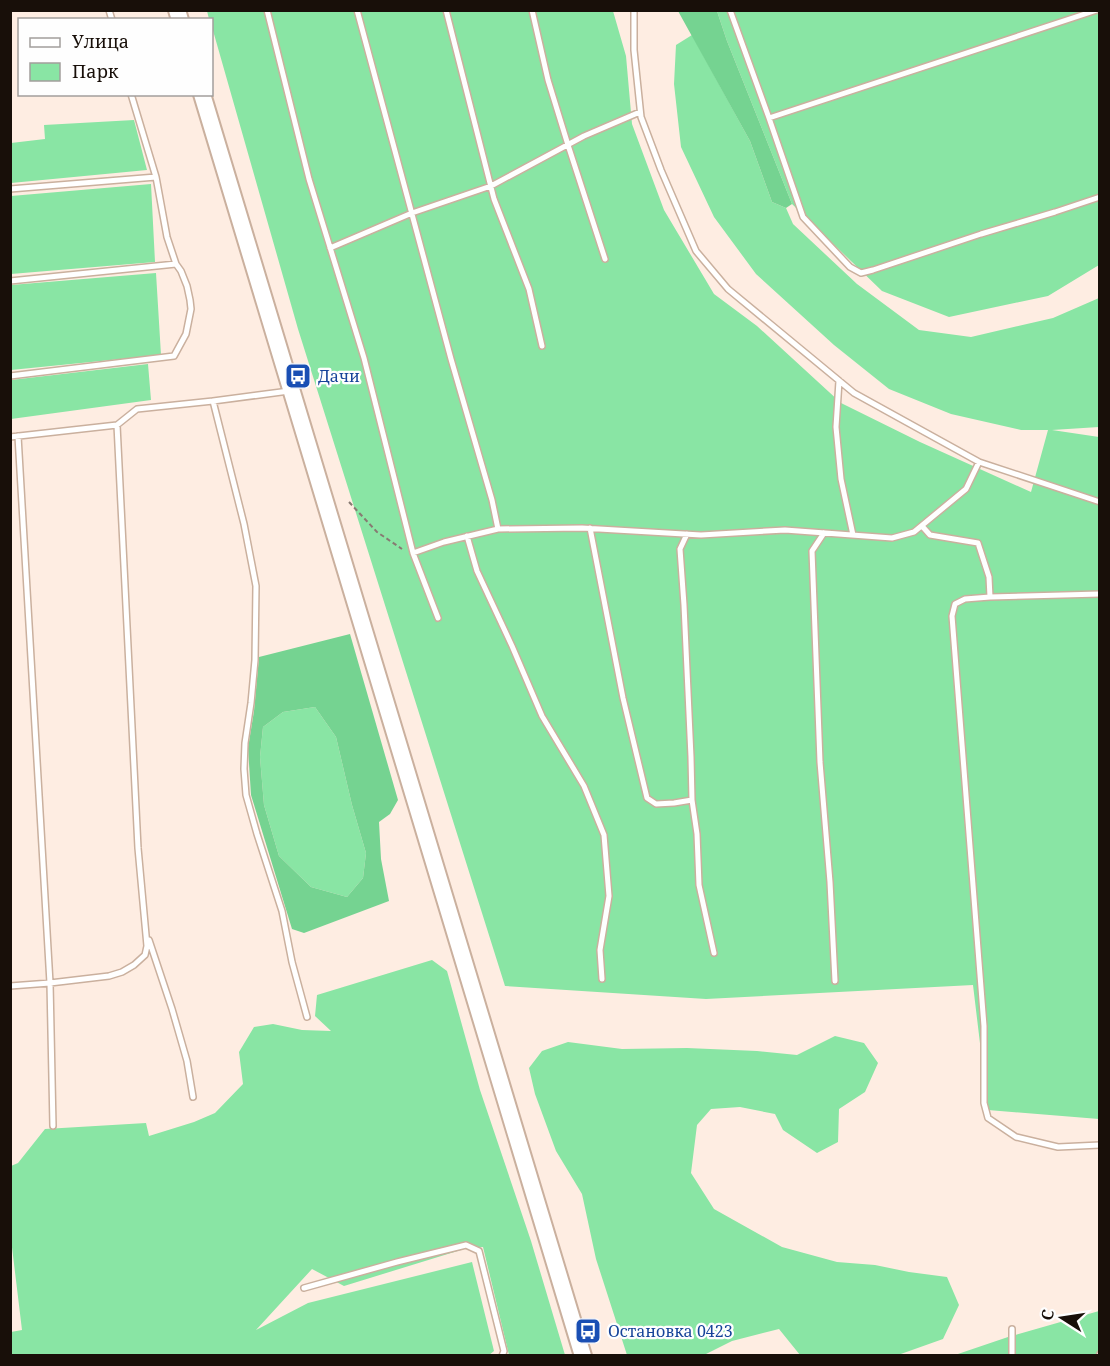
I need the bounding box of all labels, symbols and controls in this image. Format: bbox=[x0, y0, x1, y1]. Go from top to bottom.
legend bbox=[18, 18, 213, 96]
text: Улица bbox=[72, 29, 129, 53]
text: Парк bbox=[72, 59, 119, 83]
bus stop icon: Дачи bbox=[283, 361, 313, 391]
place label: Дачи bbox=[318, 365, 360, 387]
north arrow bbox=[1032, 1288, 1092, 1348]
text: С bbox=[1035, 1307, 1059, 1322]
bus stop icon: Остановка 0423 bbox=[573, 1316, 603, 1346]
place label: Остановка 0423 bbox=[608, 1320, 733, 1342]

